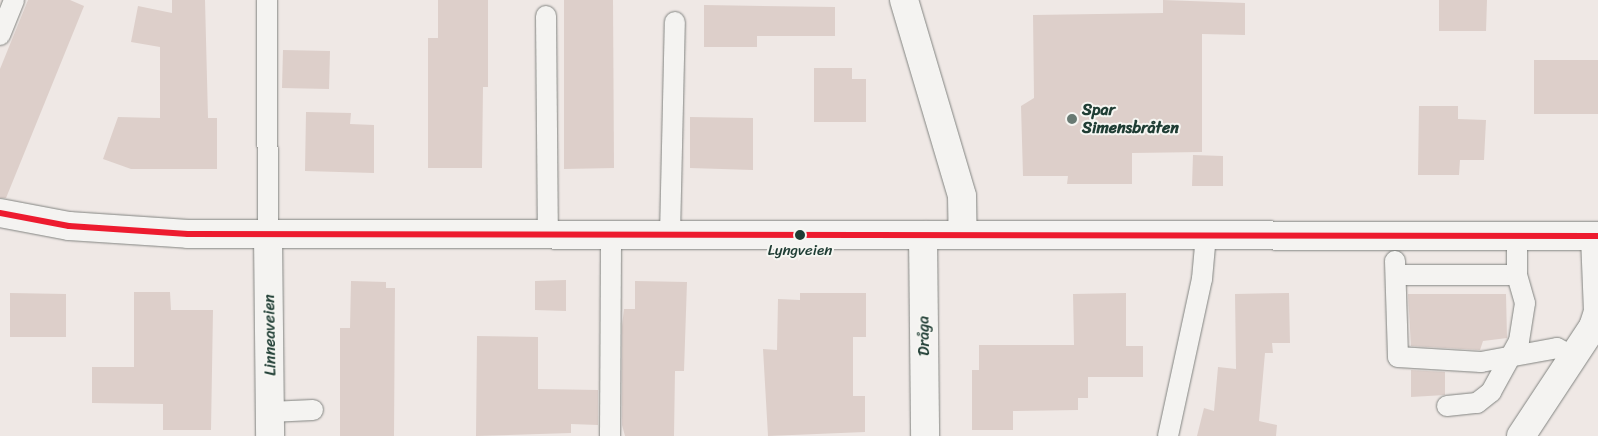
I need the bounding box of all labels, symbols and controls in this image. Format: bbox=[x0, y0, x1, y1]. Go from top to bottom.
place label: Spar Simensbråten bbox=[1082, 100, 1179, 138]
marker: Spar Simensbråten bbox=[1066, 113, 1078, 125]
marker: Lyngveien bbox=[795, 230, 805, 240]
place label: Lyngveien bbox=[768, 242, 832, 260]
street label: Linneaveien bbox=[260, 294, 280, 376]
street label: Dråga bbox=[914, 316, 934, 356]

